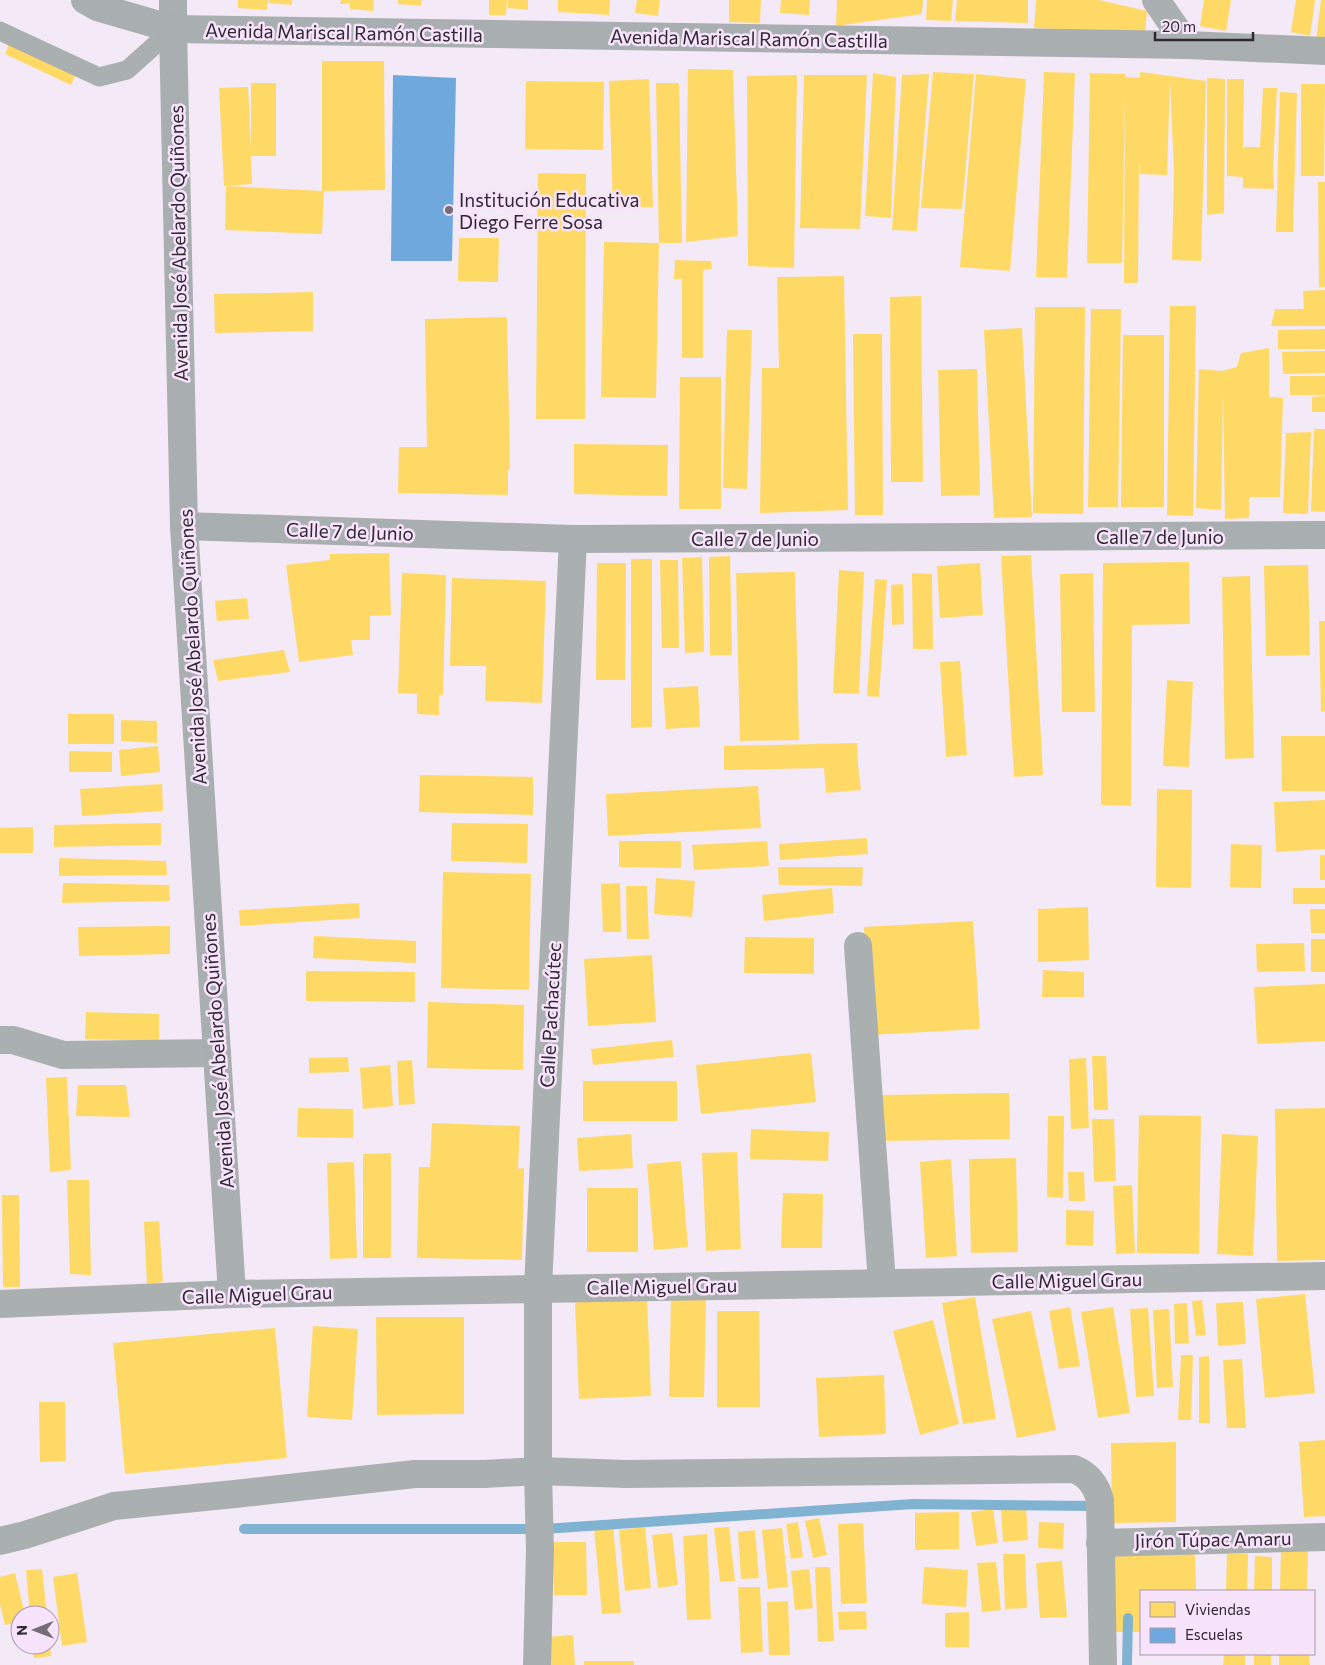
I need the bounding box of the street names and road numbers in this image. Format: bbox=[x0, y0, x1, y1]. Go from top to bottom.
street label: Avenida Mariscal Ramón Castilla bbox=[205, 18, 483, 46]
street label: Avenida Mariscal Ramón Castilla bbox=[610, 24, 888, 52]
street label: Avenida José Abelardo Quiñones bbox=[164, 105, 192, 381]
street label: Avenida José Abelardo Quiñones bbox=[173, 508, 211, 786]
street label: Calle 7 de Junio bbox=[286, 517, 414, 545]
street label: Calle 7 de Junio bbox=[1096, 525, 1224, 548]
street label: Calle 7 de Junio bbox=[691, 527, 819, 550]
street label: Avenida José Abelardo Quiñones bbox=[196, 912, 238, 1190]
street label: Calle Pachacútec bbox=[535, 942, 565, 1088]
street label: Calle Miguel Grau bbox=[991, 1267, 1143, 1293]
street label: Calle Miguel Grau bbox=[586, 1273, 738, 1299]
street label: Calle Miguel Grau bbox=[181, 1280, 333, 1308]
street label: Jirón Túpac Amaru bbox=[1134, 1526, 1292, 1552]

